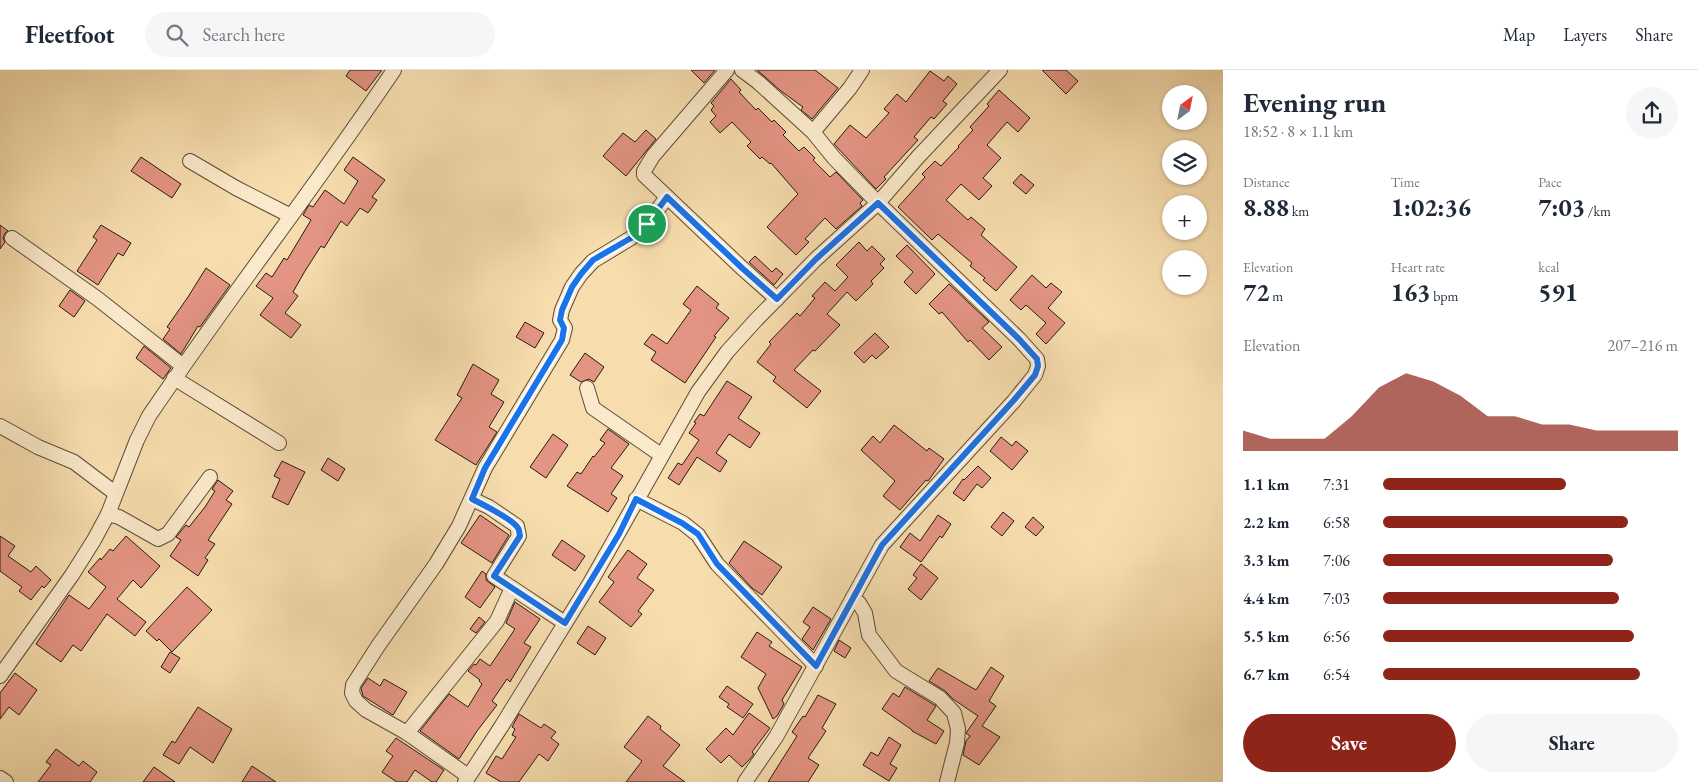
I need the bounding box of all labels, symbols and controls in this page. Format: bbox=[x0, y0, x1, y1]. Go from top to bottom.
search box bbox=[145, 12, 495, 57]
text: Fleetfoot bbox=[25, 19, 115, 50]
icon: search bbox=[163, 21, 191, 49]
text: Search here bbox=[203, 22, 285, 47]
text: Map bbox=[1503, 23, 1535, 46]
text: Layers bbox=[1563, 23, 1607, 46]
text: Share bbox=[1635, 23, 1673, 46]
text: Evening run bbox=[1243, 84, 1386, 120]
north arrow bbox=[1162, 85, 1208, 130]
map controls bbox=[1162, 85, 1207, 295]
button: share bbox=[1626, 87, 1678, 139]
text: 18:52 · 8 × 1.1 km bbox=[1243, 121, 1353, 142]
button: layers bbox=[1162, 140, 1207, 185]
text: Distance bbox=[1243, 173, 1290, 191]
text: Time bbox=[1391, 173, 1420, 191]
text: Pace bbox=[1538, 173, 1562, 191]
text: 8.88 bbox=[1243, 191, 1289, 223]
text: 1:02:36 bbox=[1391, 191, 1471, 223]
text: 7:03 bbox=[1538, 191, 1585, 223]
button: + bbox=[1162, 195, 1207, 240]
text: km bbox=[1289, 202, 1309, 220]
text: /km bbox=[1585, 202, 1611, 220]
pin bbox=[626, 203, 668, 245]
icon: arrive bbox=[633, 210, 661, 238]
button: − bbox=[1162, 250, 1207, 295]
text: Elevation bbox=[1243, 258, 1293, 276]
text: Heart rate bbox=[1391, 258, 1445, 276]
text: kcal bbox=[1538, 258, 1559, 276]
text: 72 bbox=[1243, 276, 1269, 308]
text: 163 bbox=[1391, 276, 1430, 308]
text: 591 bbox=[1538, 276, 1578, 308]
text: m bbox=[1269, 287, 1283, 305]
text: bpm bbox=[1430, 287, 1459, 305]
text: Elevation bbox=[1243, 335, 1301, 356]
text: 207–216 m bbox=[1607, 335, 1678, 356]
text: 1.1 km bbox=[1243, 474, 1289, 495]
text: 7:31 bbox=[1323, 474, 1350, 495]
text: 2.2 km bbox=[1243, 512, 1289, 533]
text: 6:58 bbox=[1323, 512, 1350, 533]
text: 3.3 km bbox=[1243, 550, 1289, 571]
text: 7:06 bbox=[1323, 550, 1350, 571]
text: 4.4 km bbox=[1243, 588, 1289, 609]
text: 7:03 bbox=[1323, 588, 1350, 609]
text: 5.5 km bbox=[1243, 626, 1289, 647]
text: 6:56 bbox=[1323, 626, 1350, 647]
text: 6.7 km bbox=[1243, 664, 1289, 685]
text: 6:54 bbox=[1323, 664, 1350, 685]
button: Save bbox=[1243, 714, 1456, 772]
button: Share bbox=[1466, 714, 1678, 772]

